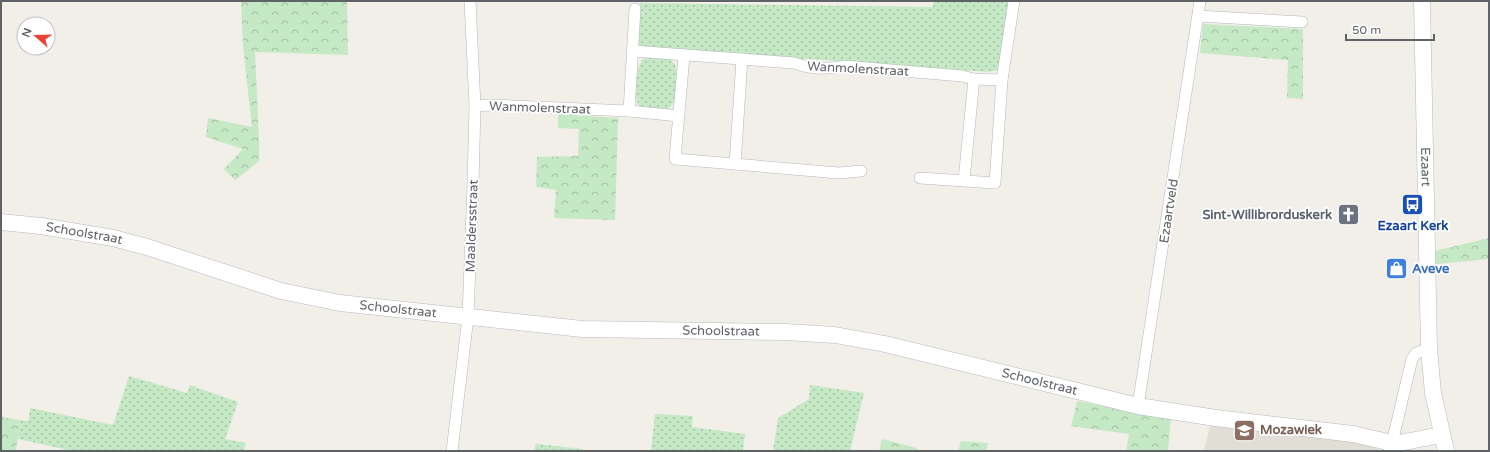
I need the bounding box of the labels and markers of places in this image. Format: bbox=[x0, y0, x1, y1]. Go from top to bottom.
bus stop icon: Ezaart Kerk bbox=[1400, 191, 1426, 217]
church icon: Sint-Willibrorduskerk bbox=[1335, 202, 1361, 228]
place label: Sint-Willibrorduskerk bbox=[1202, 207, 1332, 223]
place label: Ezaart Kerk bbox=[1378, 218, 1448, 234]
shop icon: Aveve bbox=[1383, 256, 1409, 282]
place label: Aveve bbox=[1412, 261, 1450, 277]
school or university icon: Mozawiek bbox=[1232, 417, 1258, 443]
place label: Mozawiek bbox=[1260, 422, 1322, 438]

